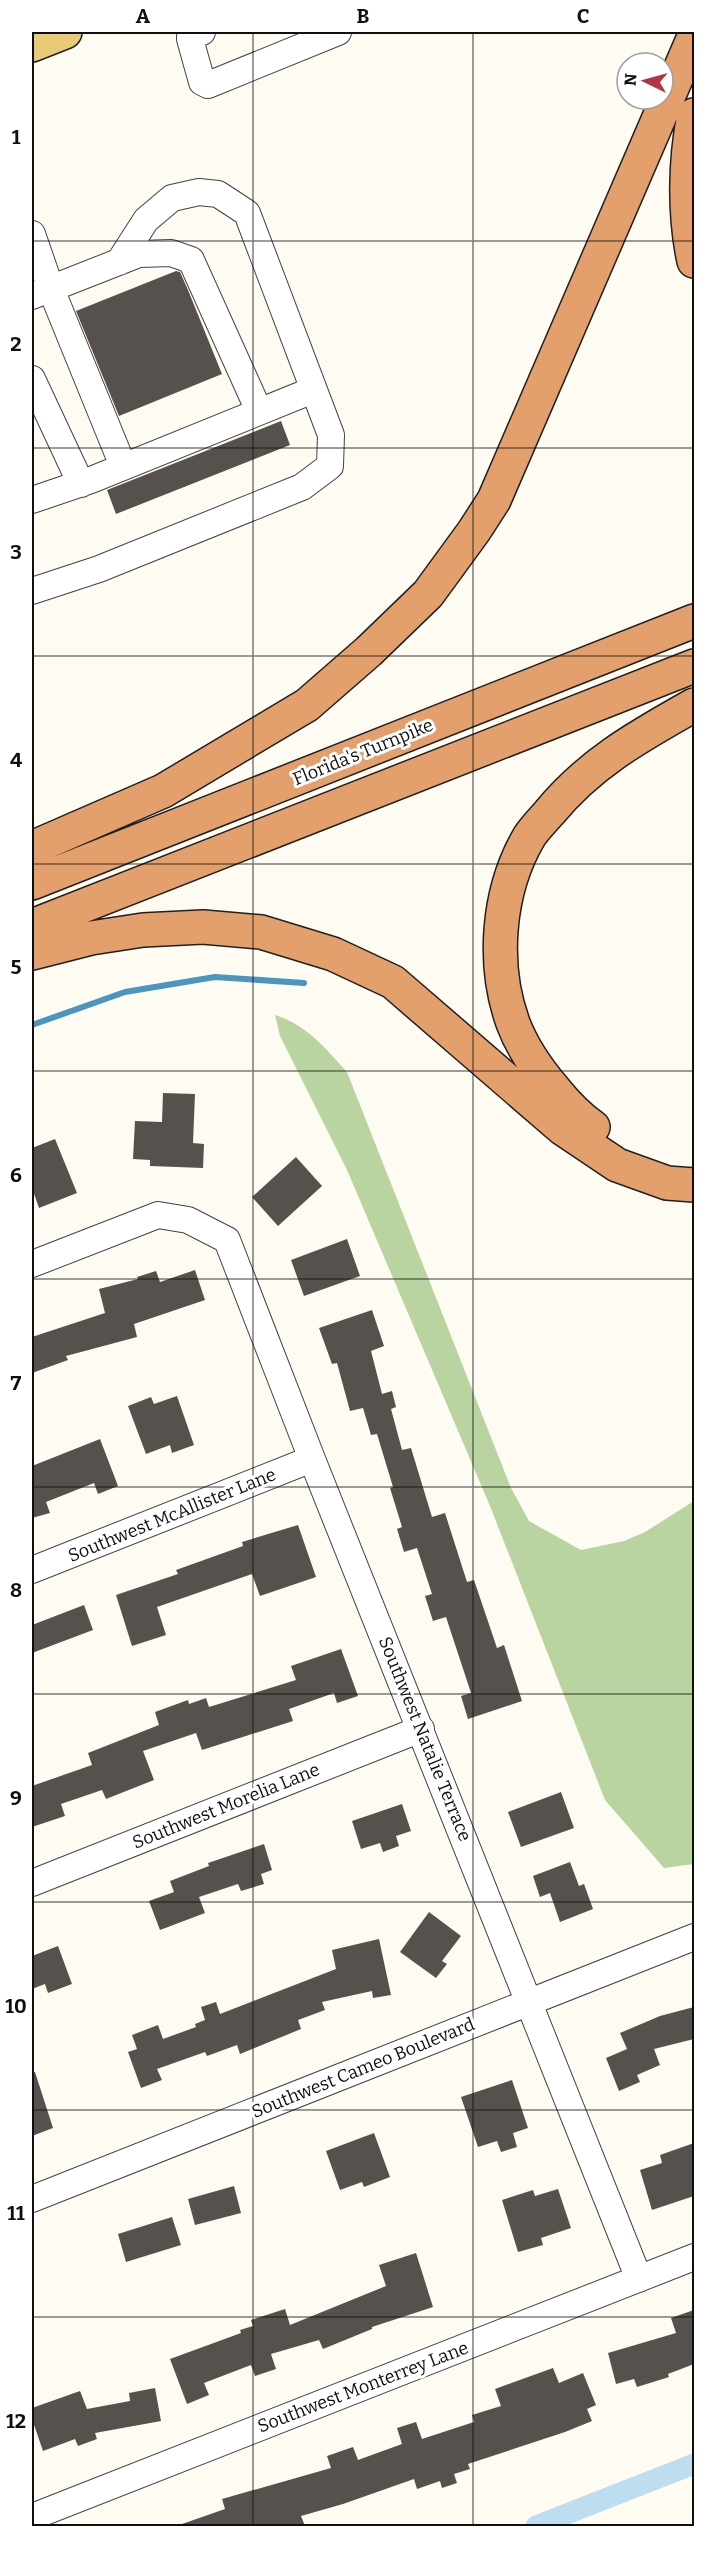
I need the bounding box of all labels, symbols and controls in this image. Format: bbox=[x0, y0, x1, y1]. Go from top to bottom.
text: A bbox=[136, 4, 151, 28]
text: B bbox=[357, 4, 370, 28]
text: C bbox=[577, 4, 589, 28]
north arrow bbox=[615, 51, 675, 111]
text: N bbox=[621, 73, 641, 87]
text: 1 bbox=[12, 125, 21, 149]
text: 2 bbox=[10, 332, 22, 356]
text: 3 bbox=[10, 540, 22, 564]
street label: Florida's Turnpike bbox=[290, 714, 436, 790]
text: 4 bbox=[10, 748, 22, 772]
text: 5 bbox=[11, 955, 22, 979]
text: 6 bbox=[10, 1163, 22, 1187]
text: 7 bbox=[11, 1371, 22, 1395]
street label: Southwest McAllister Lane bbox=[65, 1463, 279, 1567]
text: 8 bbox=[10, 1578, 22, 1602]
street label: Southwest Natalie Terrace bbox=[374, 1633, 476, 1845]
street label: Southwest Morelia Lane bbox=[129, 1758, 323, 1854]
text: 9 bbox=[10, 1786, 22, 1810]
text: 10 bbox=[5, 1994, 27, 2018]
street label: Southwest Cameo Boulevard bbox=[248, 2013, 478, 2123]
text: 11 bbox=[7, 2201, 25, 2225]
street label: Southwest Monterrey Lane bbox=[254, 2337, 472, 2437]
text: 12 bbox=[6, 2409, 26, 2433]

